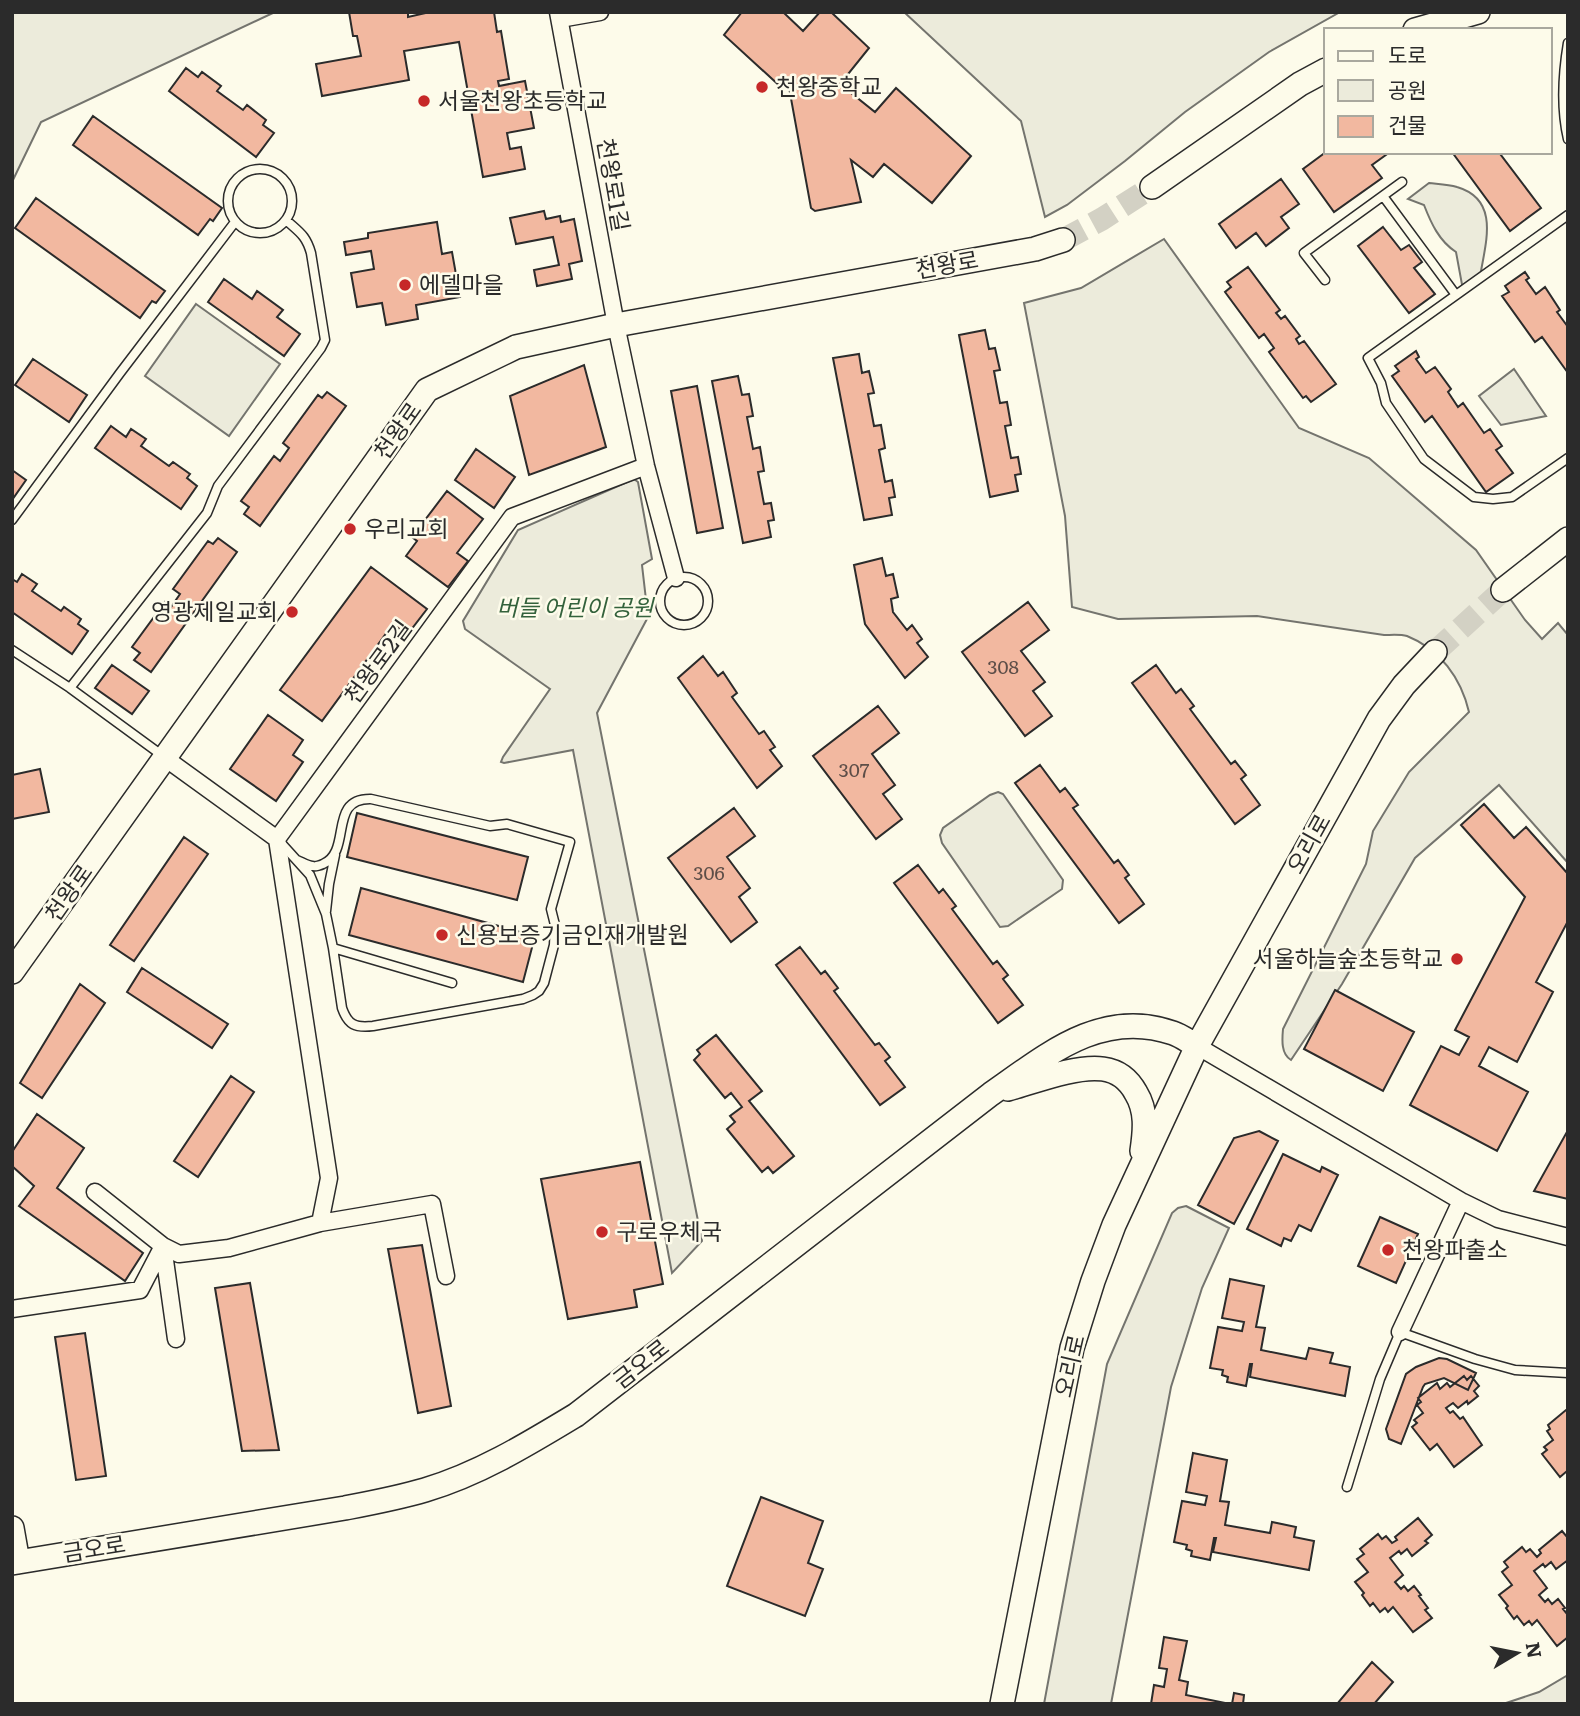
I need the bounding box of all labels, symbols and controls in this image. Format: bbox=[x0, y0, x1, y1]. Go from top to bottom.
legend bbox=[1324, 28, 1552, 154]
text: 도로 bbox=[1388, 38, 1427, 69]
place label: 천왕중학교 bbox=[776, 68, 882, 102]
text: 공원 bbox=[1388, 73, 1427, 104]
marker: 천왕중학교 bbox=[754, 79, 770, 95]
place label: 서울천왕초등학교 bbox=[438, 82, 607, 116]
marker: 서울천왕초등학교 bbox=[416, 93, 432, 109]
text: 건물 bbox=[1388, 108, 1427, 139]
street label: 천왕로1길 bbox=[590, 135, 640, 234]
street label: 천왕로 bbox=[912, 241, 981, 285]
place label: 에델마을 bbox=[419, 266, 504, 300]
marker: 에델마을 bbox=[397, 277, 413, 293]
street label: 천왕로 bbox=[364, 394, 428, 466]
place label: 우리교회 bbox=[364, 510, 449, 544]
marker: 우리교회 bbox=[342, 521, 358, 537]
park label: 버들 어린이 공원 bbox=[497, 589, 655, 623]
place label: 영광제일교회 bbox=[151, 593, 278, 627]
marker: 영광제일교회 bbox=[284, 604, 300, 620]
street label: 천왕로2길 bbox=[334, 612, 418, 710]
house number: 308 bbox=[987, 652, 1019, 680]
house number: 307 bbox=[839, 755, 870, 783]
street label: 오리로 bbox=[1277, 807, 1338, 879]
street label: 천왕로 bbox=[35, 856, 99, 928]
house number: 306 bbox=[693, 858, 725, 886]
place label: 신용보증기금인재개발원 bbox=[456, 916, 689, 950]
marker: 신용보증기금인재개발원 bbox=[434, 927, 450, 943]
place label: 서울하늘숲초등학교 bbox=[1253, 940, 1443, 974]
marker: 서울하늘숲초등학교 bbox=[1449, 951, 1465, 967]
place label: 구로우체국 bbox=[616, 1213, 722, 1247]
marker: 구로우체국 bbox=[594, 1224, 610, 1240]
place label: 천왕파출소 bbox=[1402, 1231, 1508, 1265]
marker: 천왕파출소 bbox=[1380, 1242, 1396, 1258]
street label: 금오로 bbox=[604, 1329, 675, 1395]
street label: 오리로 bbox=[1044, 1331, 1092, 1400]
street label: 금오로 bbox=[60, 1525, 128, 1569]
north arrow bbox=[1482, 1618, 1552, 1688]
text: N bbox=[1520, 1640, 1550, 1660]

